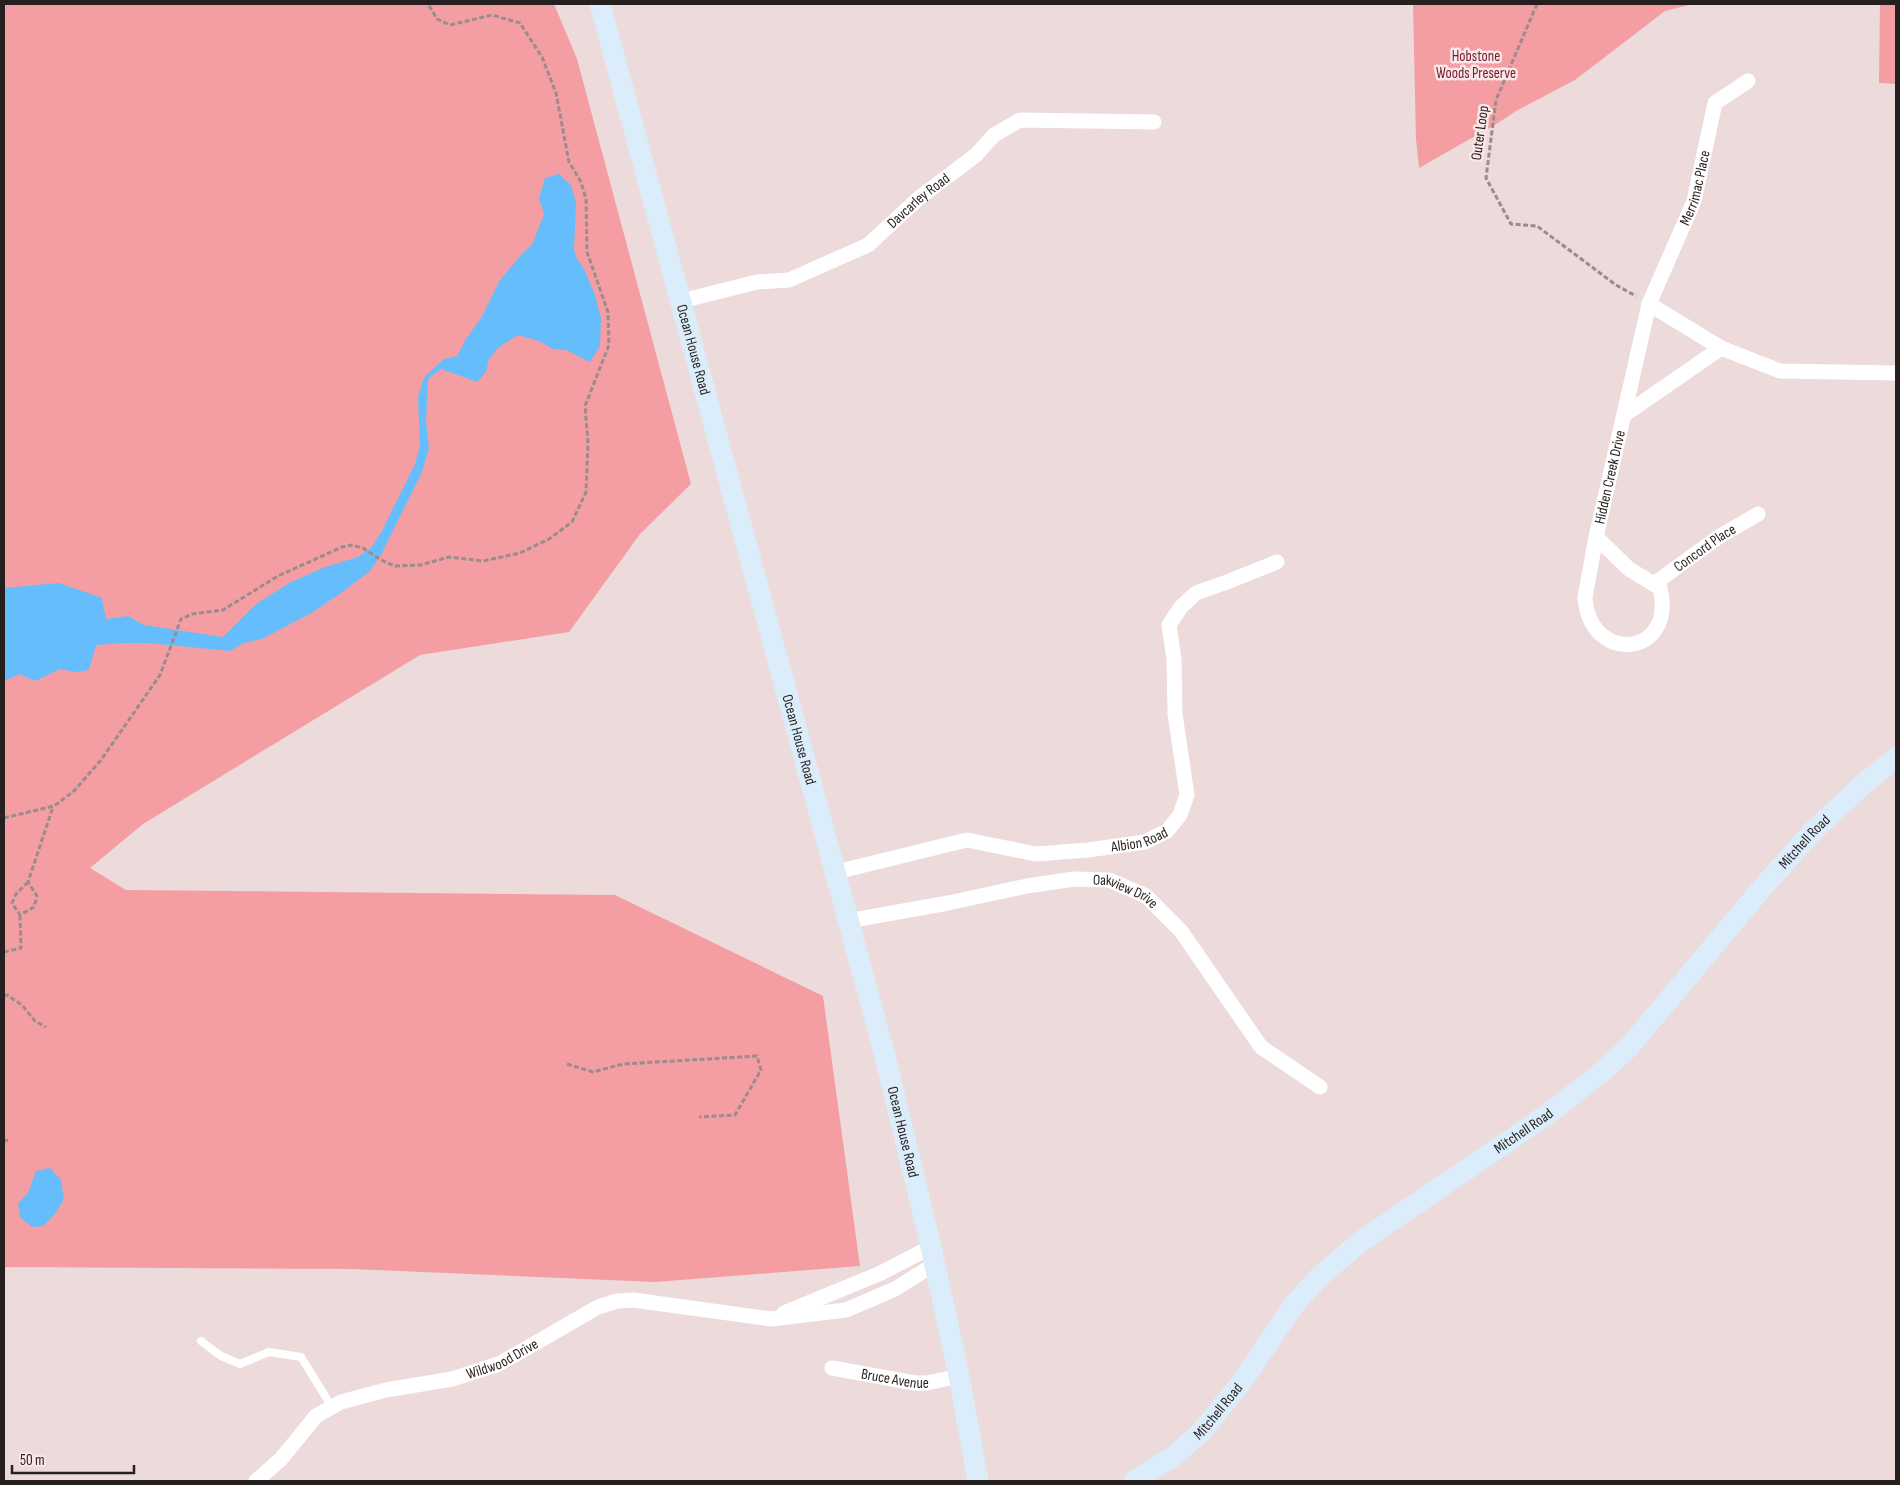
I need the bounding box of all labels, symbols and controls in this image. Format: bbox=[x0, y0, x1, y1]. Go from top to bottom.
park label: Hobstone Woods Preserve bbox=[1436, 47, 1516, 83]
street label: Outer Loop bbox=[1467, 104, 1493, 162]
street label: Merrimac Place bbox=[1675, 149, 1714, 228]
street label: Davcarley Road bbox=[883, 169, 954, 232]
street label: Ocean House Road bbox=[672, 302, 715, 397]
street label: Hidden Creek Drive bbox=[1590, 428, 1629, 526]
street label: Concord Place bbox=[1670, 519, 1739, 576]
street label: Ocean House Road bbox=[778, 692, 821, 787]
street label: Mitchell Road bbox=[1774, 810, 1834, 873]
street label: Albion Road bbox=[1109, 823, 1171, 856]
street label: Oakview Drive bbox=[1093, 870, 1163, 913]
street label: Ocean House Road bbox=[883, 1084, 923, 1179]
street label: Mitchell Road bbox=[1490, 1104, 1557, 1158]
street label: Wildwood Drive bbox=[464, 1334, 541, 1383]
street label: Bruce Avenue bbox=[860, 1364, 929, 1393]
street label: Mitchell Road bbox=[1189, 1379, 1247, 1444]
scale bar bbox=[12, 1442, 135, 1474]
text: 50 m bbox=[20, 1451, 45, 1470]

